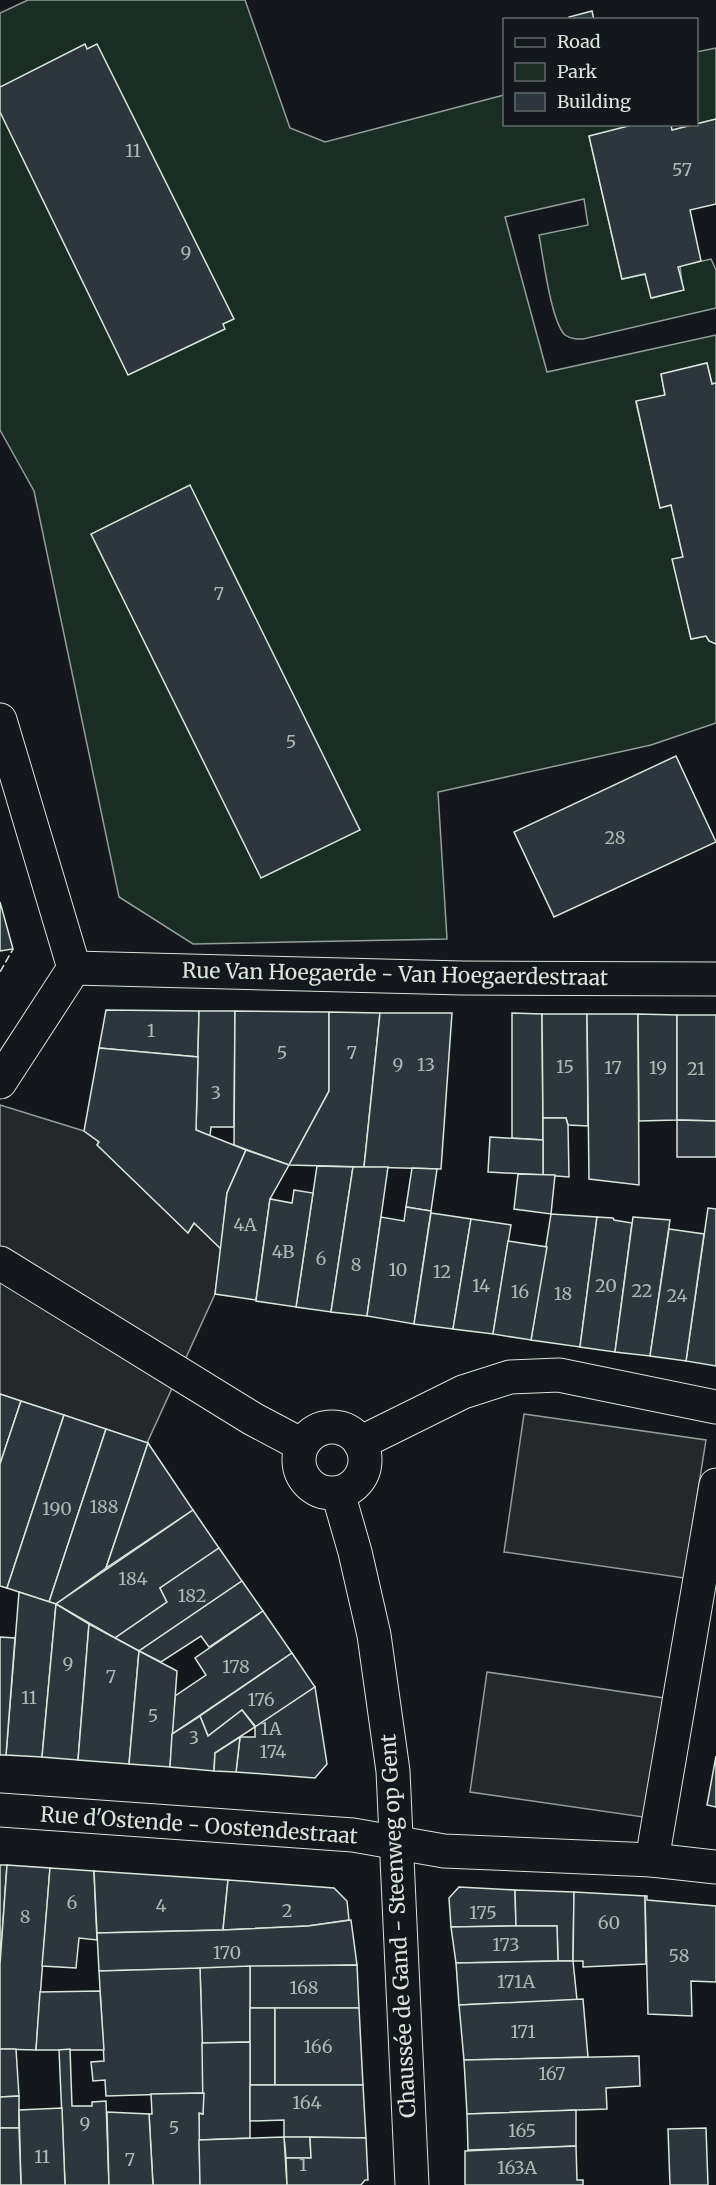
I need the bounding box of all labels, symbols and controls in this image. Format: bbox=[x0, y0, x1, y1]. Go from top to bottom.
legend bbox=[503, 18, 698, 126]
text: Road bbox=[557, 30, 601, 53]
text: Park bbox=[557, 60, 598, 83]
text: Building bbox=[557, 90, 631, 113]
house number: 11 bbox=[125, 139, 141, 162]
house number: 57 bbox=[672, 158, 692, 181]
house number: 9 bbox=[181, 241, 191, 264]
house number: 7 bbox=[214, 582, 224, 605]
house number: 5 bbox=[286, 730, 296, 753]
house number: 28 bbox=[604, 826, 626, 849]
street label: Rue Van Hoegaerde - Van Hoegaerdestraat bbox=[182, 957, 608, 991]
house number: 1 bbox=[147, 1019, 155, 1042]
house number: 5 bbox=[277, 1041, 287, 1064]
house number: 7 bbox=[347, 1041, 357, 1064]
house number: 9 bbox=[393, 1053, 403, 1076]
house number: 13 bbox=[417, 1053, 435, 1076]
house number: 15 bbox=[556, 1055, 574, 1078]
house number: 17 bbox=[604, 1056, 622, 1079]
house number: 19 bbox=[649, 1056, 667, 1079]
house number: 21 bbox=[687, 1057, 705, 1080]
house number: 3 bbox=[211, 1081, 221, 1104]
house number: 4A bbox=[233, 1213, 257, 1236]
house number: 4B bbox=[272, 1240, 294, 1263]
house number: 6 bbox=[316, 1247, 327, 1270]
house number: 8 bbox=[351, 1253, 361, 1276]
house number: 10 bbox=[389, 1258, 407, 1281]
house number: 12 bbox=[433, 1260, 451, 1283]
house number: 14 bbox=[472, 1274, 490, 1297]
house number: 20 bbox=[595, 1274, 617, 1297]
house number: 22 bbox=[631, 1279, 653, 1302]
house number: 16 bbox=[511, 1280, 529, 1303]
house number: 18 bbox=[554, 1282, 572, 1305]
house number: 24 bbox=[666, 1284, 688, 1307]
house number: 188 bbox=[90, 1495, 119, 1518]
house number: 190 bbox=[42, 1497, 72, 1520]
house number: 184 bbox=[118, 1567, 148, 1590]
house number: 182 bbox=[178, 1584, 206, 1607]
house number: 9 bbox=[63, 1652, 73, 1675]
house number: 178 bbox=[222, 1655, 250, 1678]
house number: 7 bbox=[106, 1665, 116, 1688]
house number: 11 bbox=[21, 1686, 37, 1709]
house number: 176 bbox=[247, 1688, 275, 1711]
house number: 5 bbox=[148, 1704, 158, 1727]
house number: 1A bbox=[260, 1717, 282, 1740]
house number: 3 bbox=[189, 1726, 199, 1749]
street label: Chaussée de Gand - Steenweg op Gent bbox=[374, 1733, 422, 2119]
house number: 174 bbox=[260, 1740, 286, 1763]
street label: Rue d'Ostende - Oostendestraat bbox=[39, 1800, 359, 1850]
house number: 6 bbox=[67, 1891, 78, 1914]
house number: 4 bbox=[155, 1894, 167, 1917]
house number: 2 bbox=[282, 1899, 292, 1922]
house number: 175 bbox=[469, 1901, 497, 1924]
house number: 8 bbox=[20, 1905, 30, 1928]
house number: 60 bbox=[598, 1911, 620, 1934]
house number: 173 bbox=[492, 1933, 520, 1956]
house number: 170 bbox=[213, 1941, 241, 1964]
house number: 58 bbox=[669, 1944, 689, 1967]
house number: 171A bbox=[497, 1970, 535, 1993]
house number: 168 bbox=[290, 1976, 318, 1999]
house number: 171 bbox=[510, 2020, 536, 2043]
house number: 166 bbox=[303, 2035, 333, 2058]
house number: 167 bbox=[538, 2062, 566, 2085]
house number: 164 bbox=[292, 2091, 322, 2114]
house number: 9 bbox=[80, 2112, 90, 2135]
house number: 5 bbox=[169, 2116, 179, 2139]
house number: 165 bbox=[508, 2119, 536, 2142]
house number: 11 bbox=[34, 2145, 50, 2168]
house number: 7 bbox=[125, 2148, 135, 2171]
house number: 1 bbox=[299, 2153, 307, 2176]
house number: 163A bbox=[497, 2156, 537, 2179]

